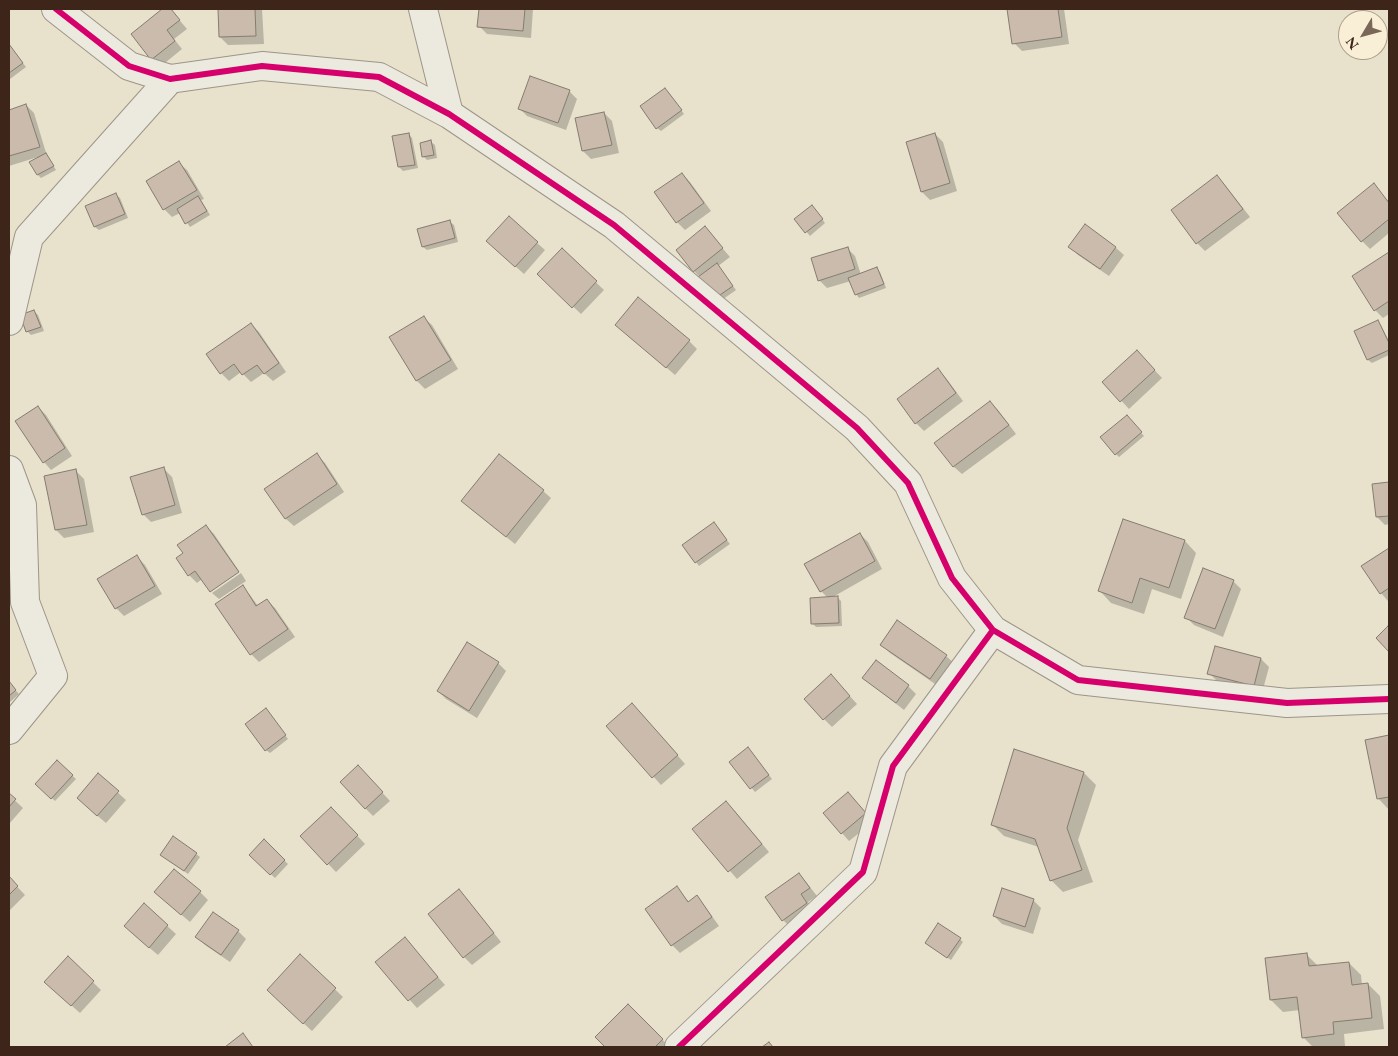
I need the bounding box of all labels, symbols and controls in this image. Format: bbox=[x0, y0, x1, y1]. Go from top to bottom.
north arrow bbox=[1338, 10, 1388, 60]
text: N bbox=[1341, 33, 1362, 53]

